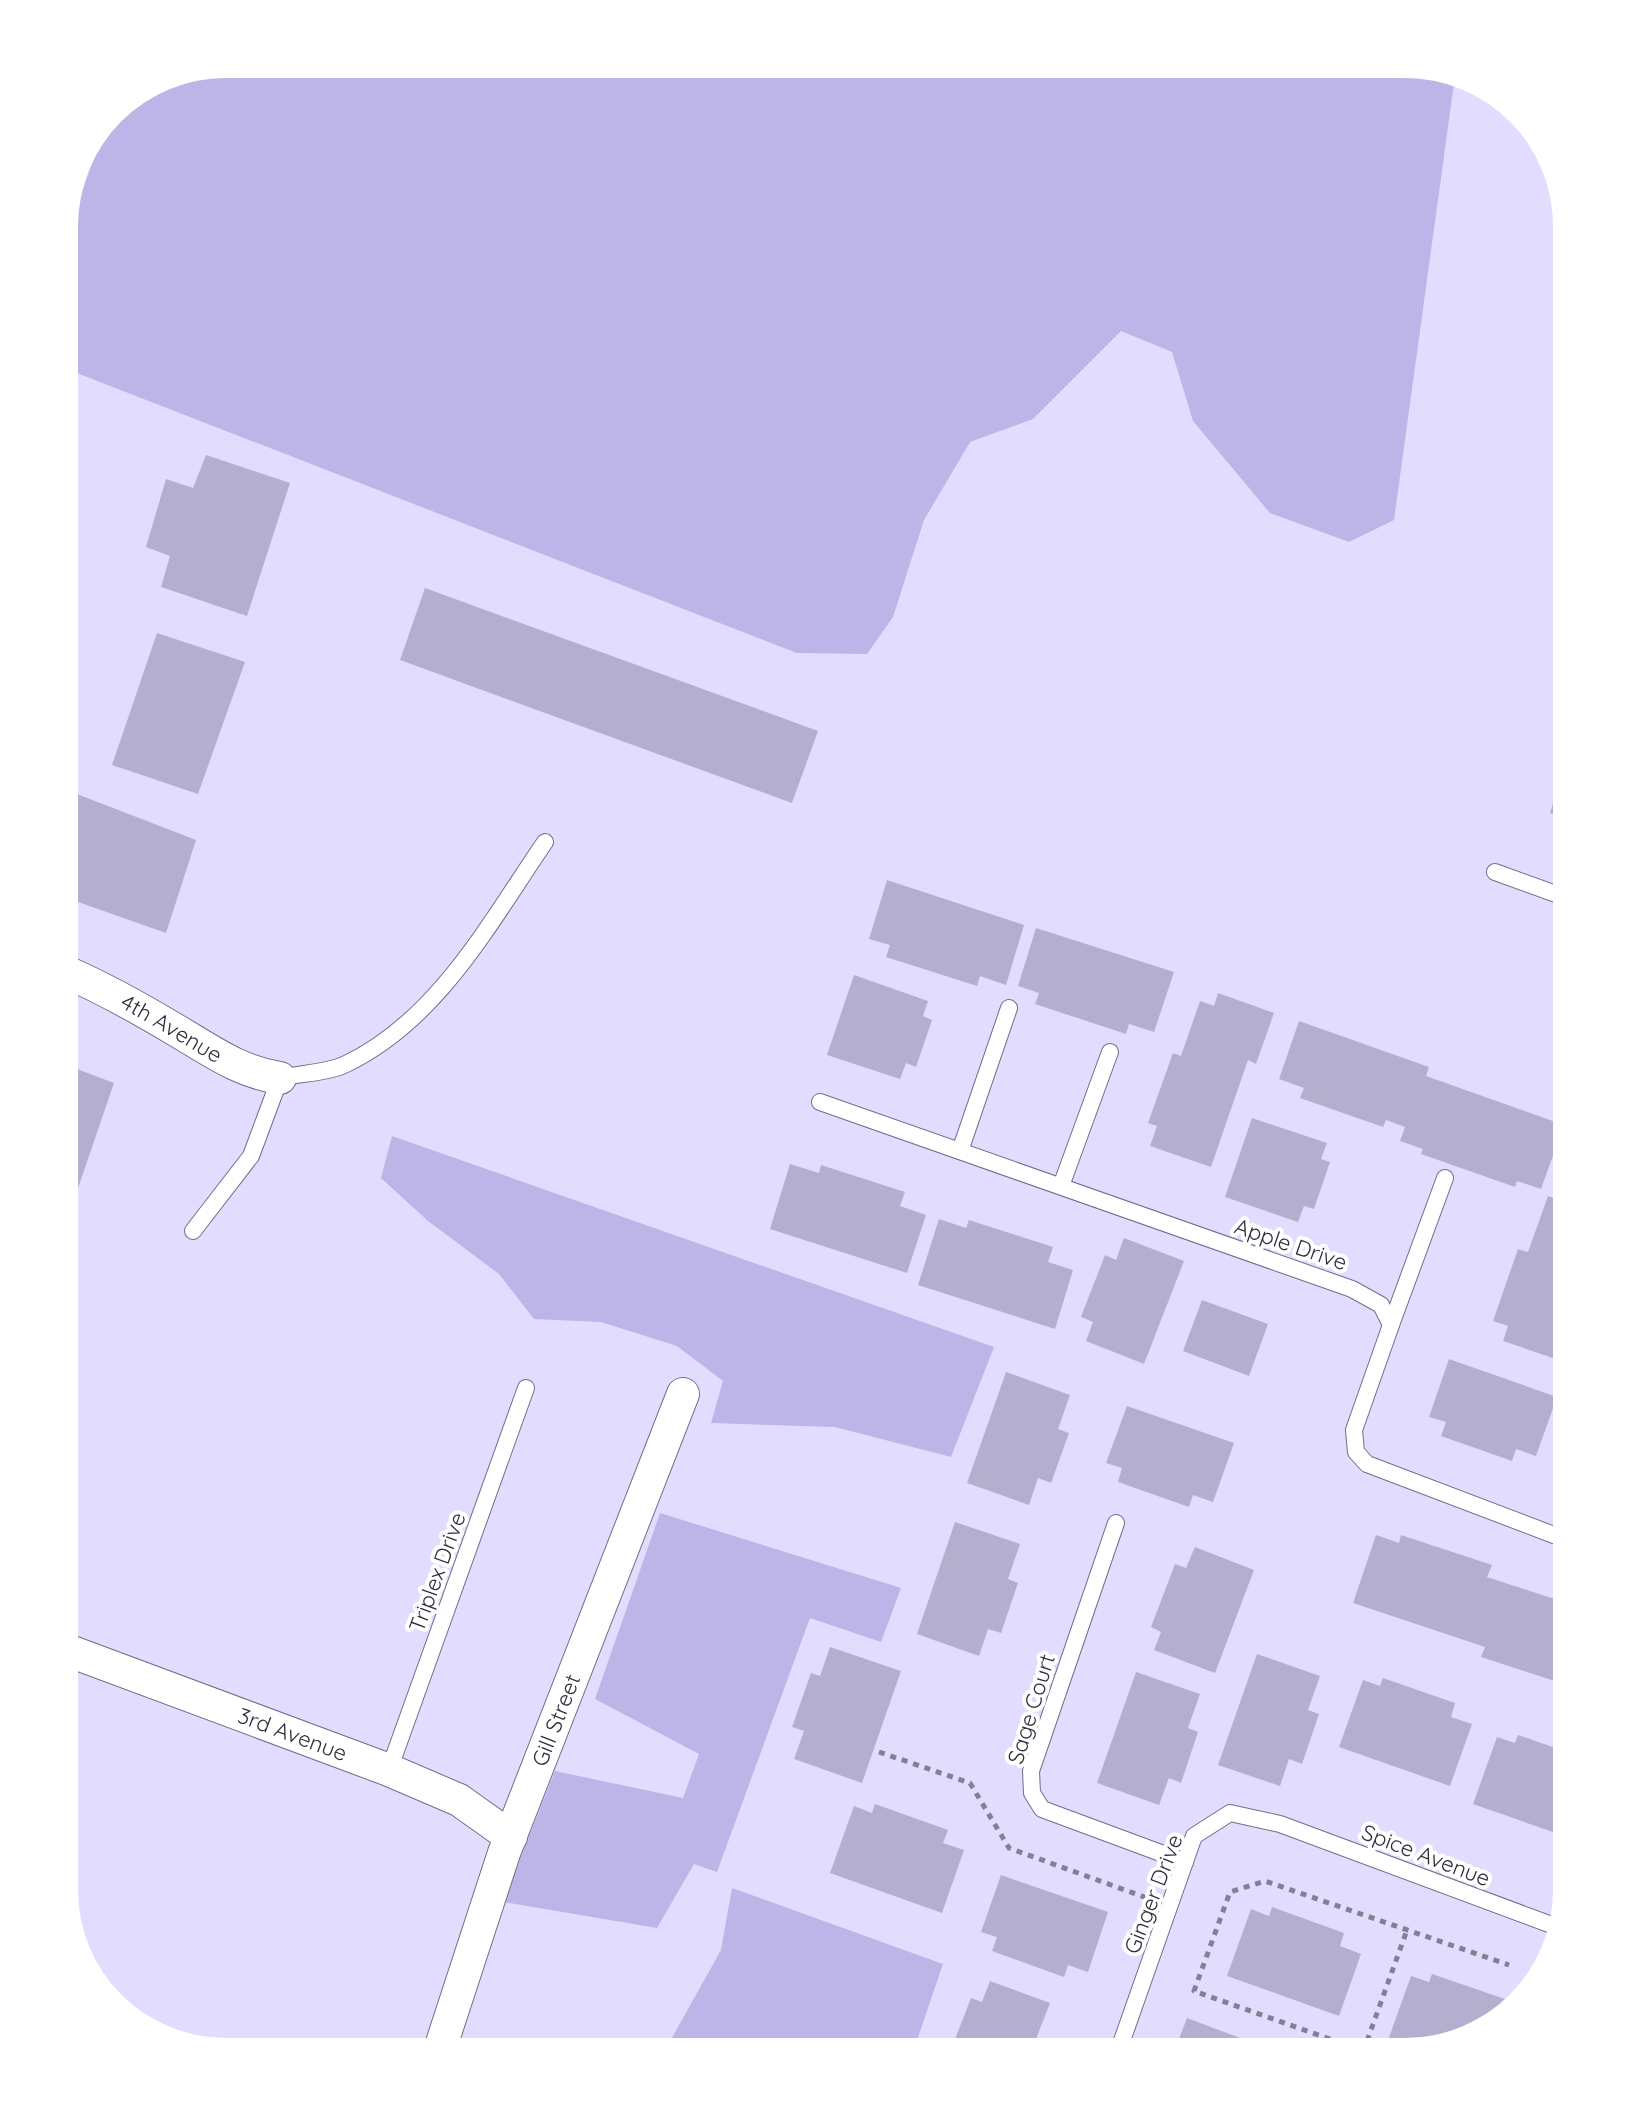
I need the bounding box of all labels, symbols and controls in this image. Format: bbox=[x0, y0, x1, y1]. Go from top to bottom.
street label: 4th Avenue bbox=[116, 988, 227, 1069]
street label: Apple Drive bbox=[1231, 1212, 1351, 1276]
street label: Triplex Drive bbox=[402, 1508, 472, 1636]
street label: Sage Court bbox=[1001, 1651, 1061, 1767]
street label: Gill Street bbox=[525, 1670, 586, 1770]
street label: 3rd Avenue bbox=[234, 1701, 351, 1767]
street label: Spice Avenue bbox=[1358, 1818, 1494, 1892]
street label: Ginger Drive bbox=[1117, 1830, 1189, 1958]

